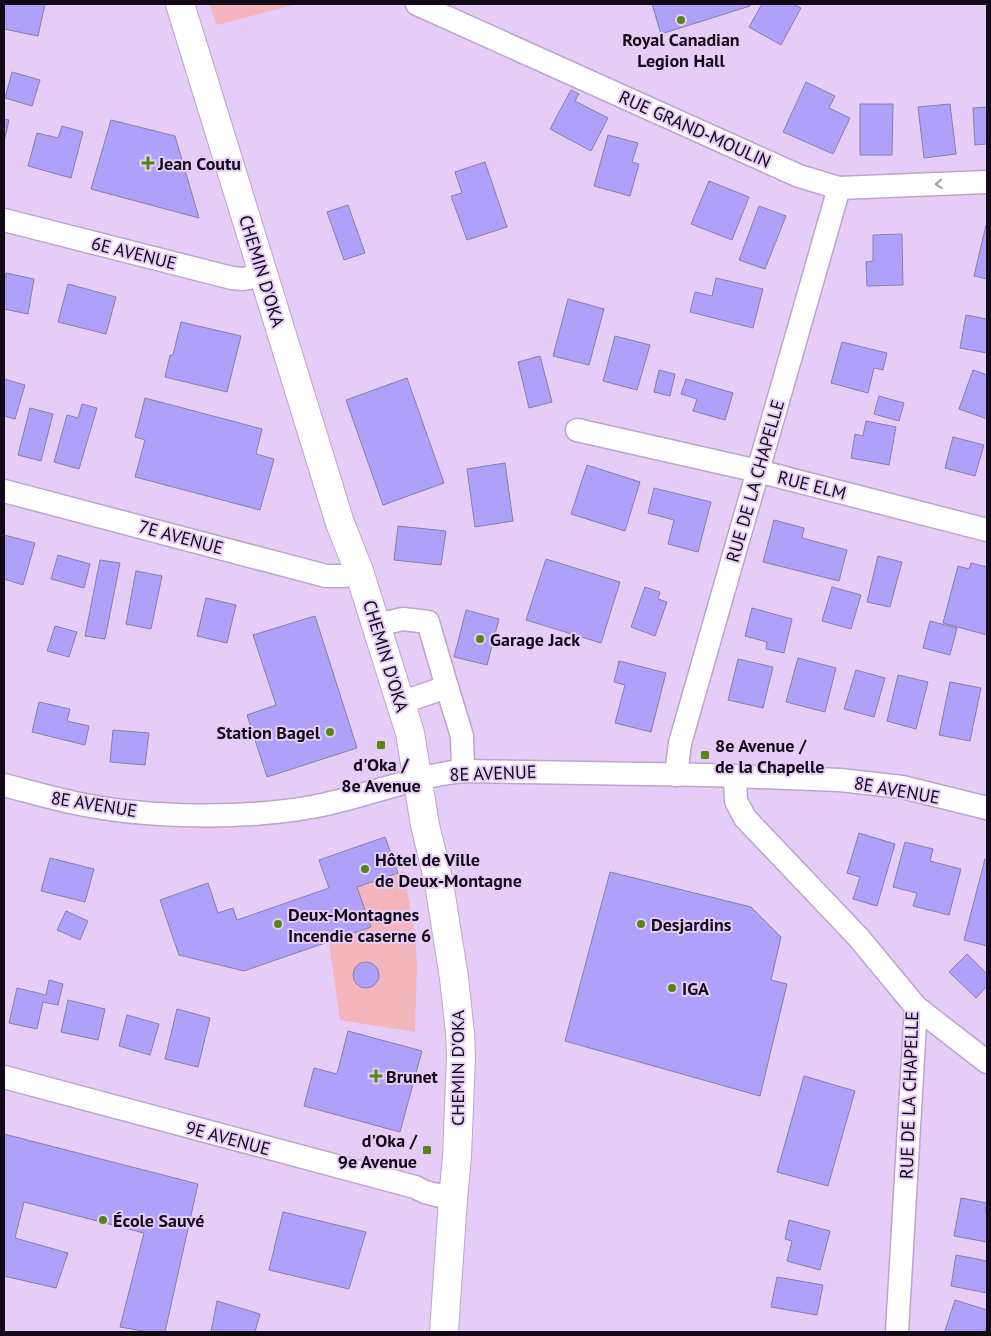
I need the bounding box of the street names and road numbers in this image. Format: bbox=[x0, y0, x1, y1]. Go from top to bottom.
street label: RUE GRAND-MOULIN bbox=[615, 85, 775, 173]
street label: CHEMIN D'OKA bbox=[234, 212, 290, 330]
street label: 6E AVENUE bbox=[89, 231, 179, 275]
street label: RUE DE LA CHAPELLE bbox=[721, 397, 789, 565]
street label: RUE ELM bbox=[775, 465, 849, 505]
street label: 7E AVENUE bbox=[136, 515, 226, 559]
street label: CHEMIN D'OKA bbox=[358, 597, 414, 715]
street label: 8E AVENUE bbox=[449, 760, 537, 786]
street label: 8E AVENUE bbox=[852, 771, 942, 809]
street label: 8E AVENUE bbox=[49, 786, 139, 822]
street label: CHEMIN D'OKA bbox=[446, 1010, 469, 1126]
street label: RUE DE LA CHAPELLE bbox=[895, 1011, 923, 1179]
street label: 9E AVENUE bbox=[183, 1116, 273, 1160]

